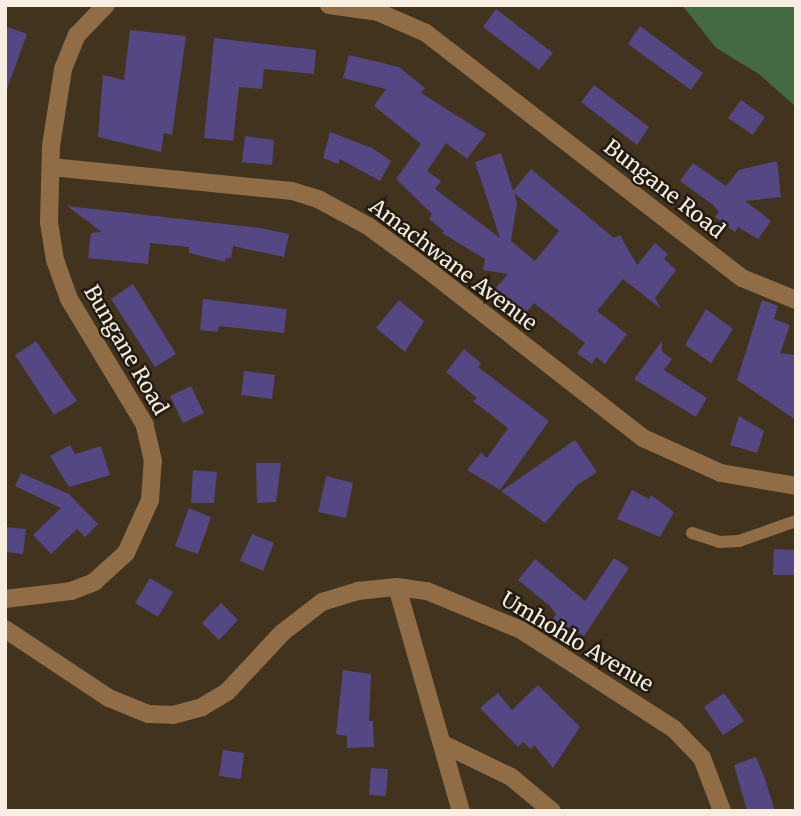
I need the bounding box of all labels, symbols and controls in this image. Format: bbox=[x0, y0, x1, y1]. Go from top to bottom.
street label: Bungane Road bbox=[599, 134, 729, 244]
street label: Amachwane Avenue bbox=[364, 194, 542, 336]
street label: Bungane Road bbox=[79, 281, 173, 419]
street label: Umhohlo Avenue bbox=[496, 587, 658, 697]

